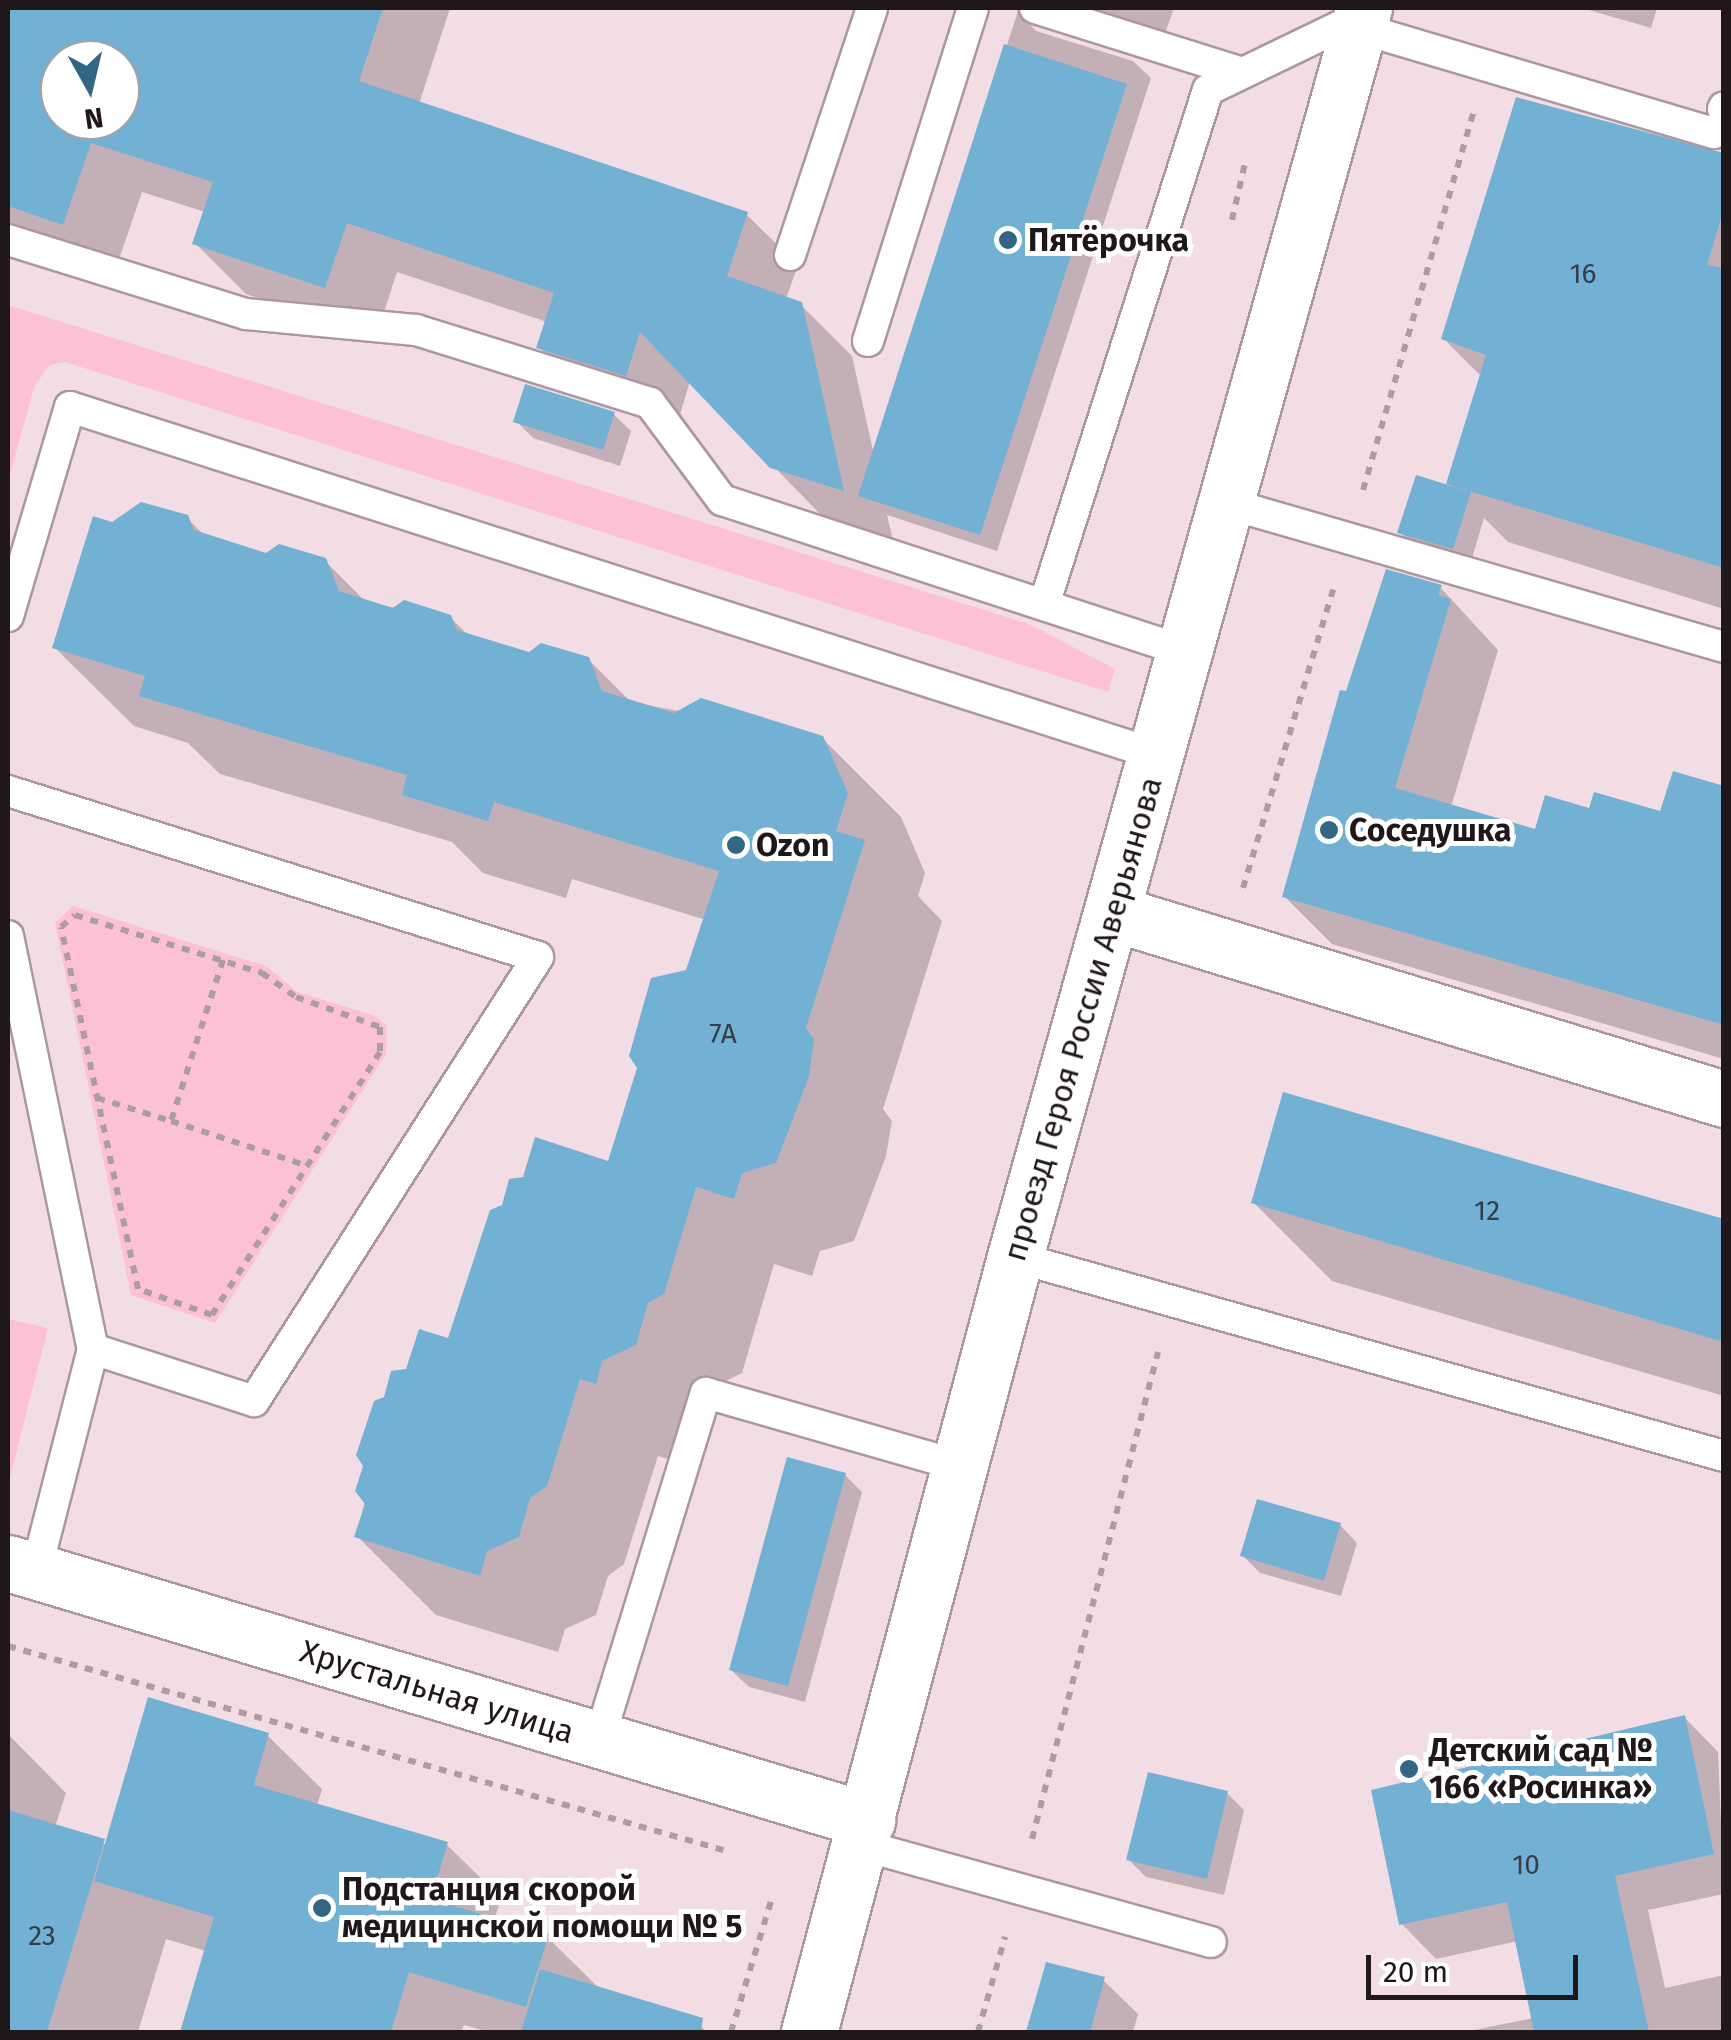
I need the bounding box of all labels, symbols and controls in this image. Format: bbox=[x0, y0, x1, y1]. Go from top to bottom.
north arrow bbox=[40, 40, 140, 140]
text: N bbox=[82, 101, 105, 136]
place label: Пятёрочка bbox=[1028, 221, 1189, 259]
marker: Пятёрочка bbox=[997, 229, 1019, 251]
house number: 16 bbox=[1569, 257, 1597, 291]
street label: проезд Героя России Аверьянова bbox=[995, 772, 1171, 1266]
place label: Соседушка bbox=[1349, 811, 1511, 849]
marker: Соседушка bbox=[1318, 819, 1340, 841]
place label: Ozon bbox=[756, 826, 829, 864]
marker: Ozon bbox=[725, 834, 747, 856]
house number: 7А bbox=[709, 1017, 737, 1051]
house number: 12 bbox=[1474, 1194, 1500, 1228]
street label: Хрустальная улица bbox=[295, 1632, 579, 1752]
place label: Детский сад № 166 «Росинка» bbox=[1429, 1732, 1653, 1807]
marker: Детский сад № 166 «Росинка» bbox=[1398, 1758, 1420, 1780]
house number: 10 bbox=[1512, 1848, 1540, 1882]
place label: Подстанция скорой медицинской помощи № 5 bbox=[342, 1871, 742, 1946]
marker: Подстанция скорой медицинской помощи № 5 bbox=[311, 1897, 333, 1919]
house number: 23 bbox=[28, 1919, 56, 1953]
scale bar bbox=[1371, 1935, 1584, 1997]
text: 20 m bbox=[1383, 1954, 1448, 1990]

